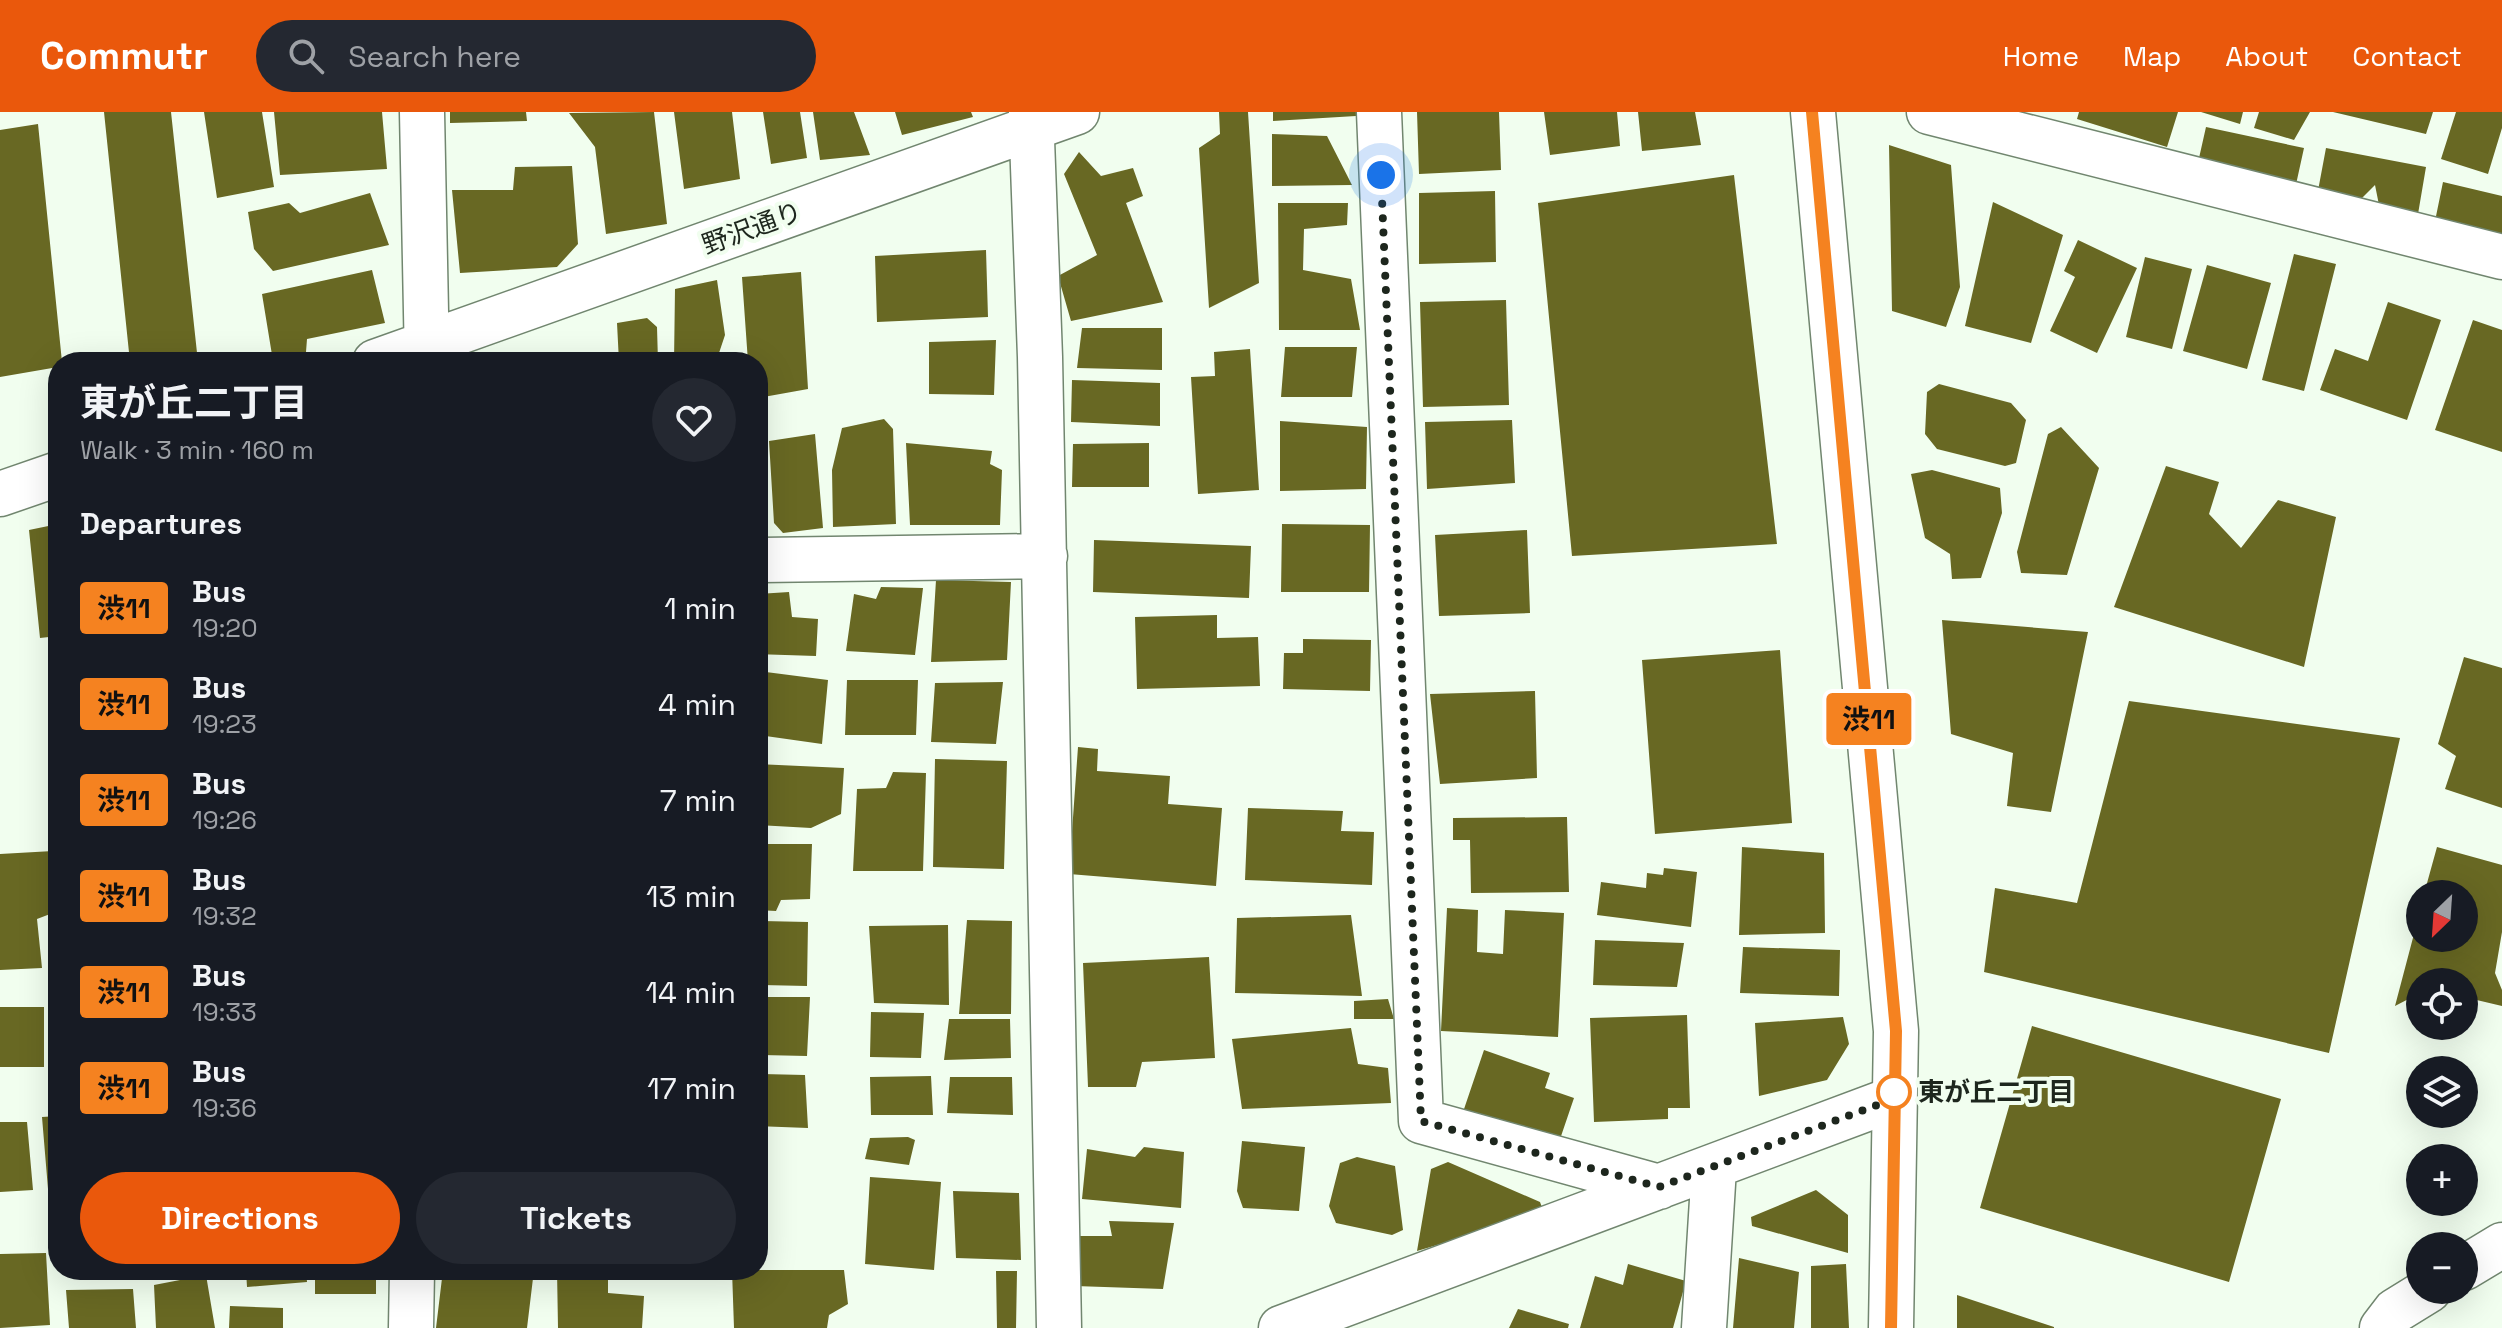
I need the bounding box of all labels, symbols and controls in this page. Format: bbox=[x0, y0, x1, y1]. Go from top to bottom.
search box bbox=[256, 20, 816, 92]
text: Commutr bbox=[40, 32, 208, 80]
icon: search bbox=[284, 34, 328, 78]
text: Search here bbox=[348, 37, 521, 76]
text: Home bbox=[2003, 38, 2079, 74]
text: Map bbox=[2123, 38, 2181, 74]
text: About bbox=[2225, 38, 2308, 74]
text: Contact bbox=[2352, 38, 2462, 74]
your location bbox=[1361, 155, 1401, 195]
street label: 野沢通り bbox=[697, 194, 807, 262]
button: heart bbox=[652, 378, 736, 462]
text: 東が丘二丁目 bbox=[80, 379, 308, 427]
text: Walk · 3 min · 160 m bbox=[80, 433, 314, 467]
text: Departures bbox=[80, 504, 242, 543]
text: Bus bbox=[192, 572, 246, 611]
text: 1 min bbox=[664, 589, 736, 628]
text: 渋11 bbox=[97, 590, 151, 626]
text: 19:20 bbox=[192, 611, 258, 645]
text: Bus bbox=[192, 668, 246, 707]
text: 4 min bbox=[658, 685, 736, 724]
text: 渋11 bbox=[97, 686, 151, 722]
line badge: 渋11 bbox=[1823, 693, 1915, 745]
text: 渋11 bbox=[1842, 701, 1896, 737]
text: 19:23 bbox=[192, 707, 257, 741]
text: Bus bbox=[192, 764, 246, 803]
text: 7 min bbox=[660, 781, 736, 820]
text: 渋11 bbox=[97, 782, 151, 818]
text: 19:26 bbox=[192, 803, 257, 837]
text: Bus bbox=[192, 860, 246, 899]
text: 13 min bbox=[646, 877, 736, 916]
text: 渋11 bbox=[97, 878, 151, 914]
north arrow bbox=[2406, 880, 2478, 952]
map controls bbox=[2406, 880, 2478, 1304]
text: 19:32 bbox=[192, 899, 257, 933]
text: Bus bbox=[192, 956, 246, 995]
button: locate bbox=[2406, 968, 2478, 1040]
text: 14 min bbox=[645, 973, 736, 1012]
text: 渋11 bbox=[97, 974, 151, 1010]
text: 19:33 bbox=[192, 995, 257, 1029]
text: Bus bbox=[192, 1052, 246, 1091]
button: layers bbox=[2406, 1056, 2478, 1128]
text: 17 min bbox=[647, 1069, 736, 1108]
text: 渋11 bbox=[97, 1070, 151, 1106]
marker: 東が丘二丁目 bbox=[1877, 1075, 1911, 1109]
place label: 東が丘二丁目 bbox=[1918, 1075, 2074, 1109]
text: 19:36 bbox=[192, 1091, 257, 1125]
button: + bbox=[2406, 1144, 2478, 1216]
button: Directions bbox=[80, 1172, 400, 1264]
button: Tickets bbox=[416, 1172, 736, 1264]
button: − bbox=[2406, 1232, 2478, 1304]

